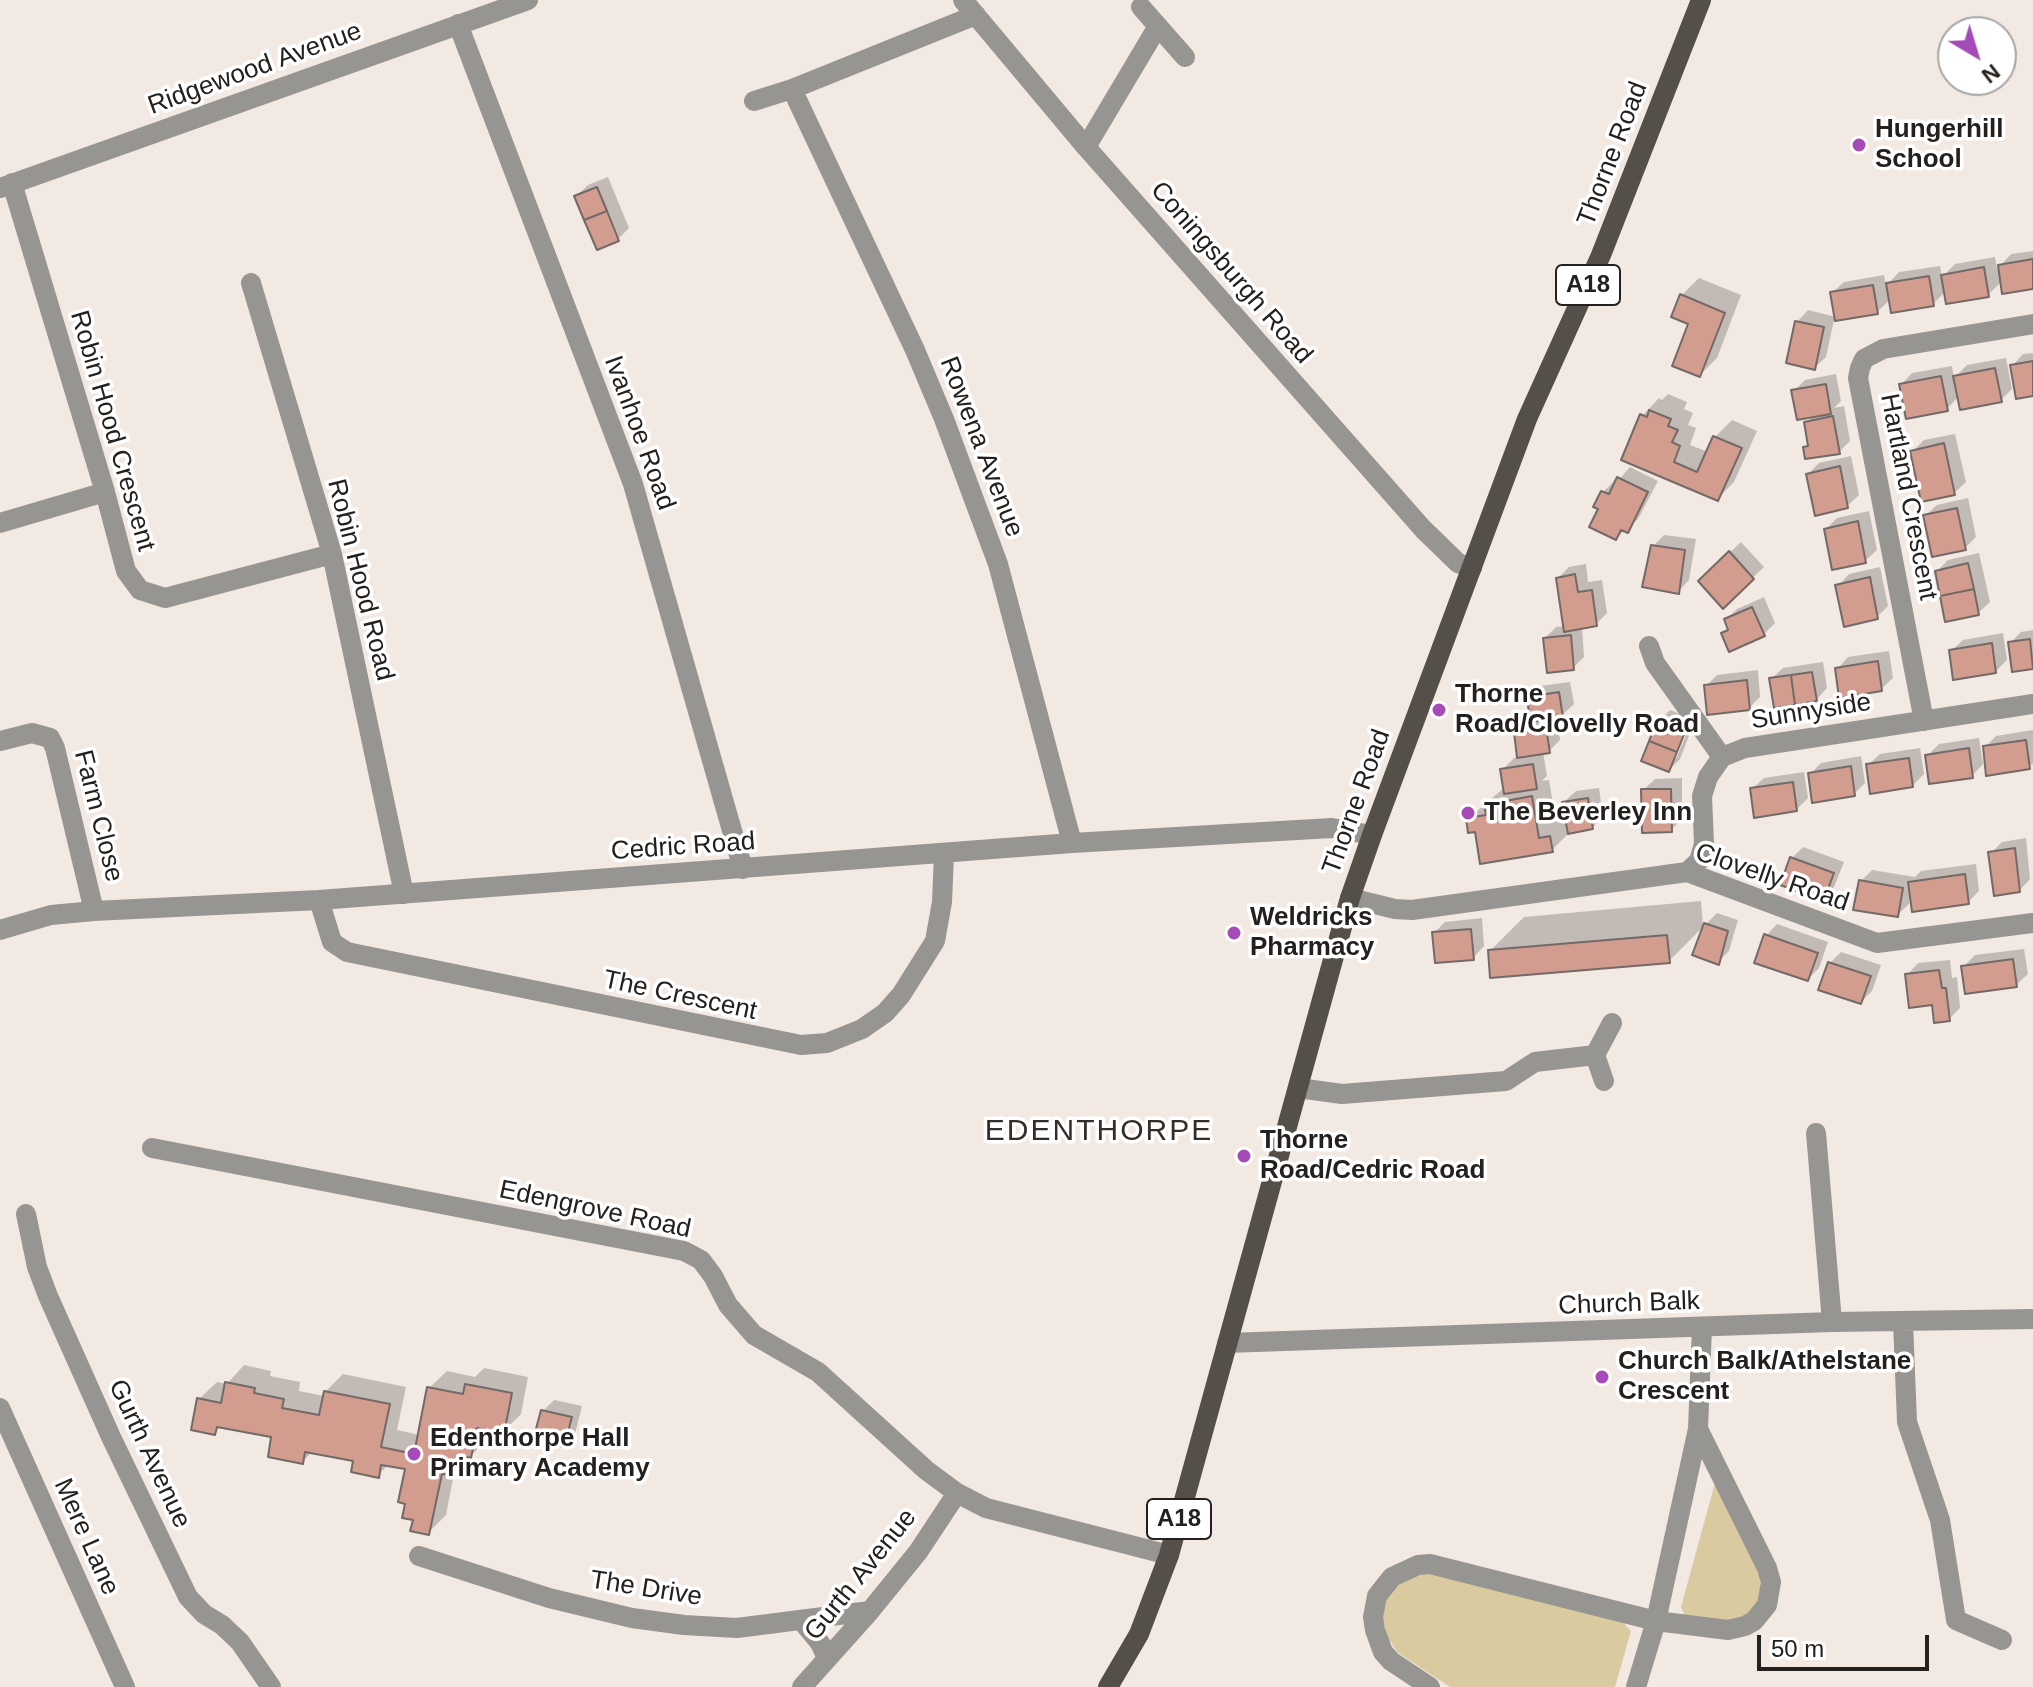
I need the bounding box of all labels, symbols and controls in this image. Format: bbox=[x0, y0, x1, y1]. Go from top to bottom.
street label: Ridgewood Avenue bbox=[144, 16, 366, 122]
north arrow bbox=[1937, 16, 2017, 96]
text: N bbox=[1977, 59, 2005, 88]
street label: Thorne Road bbox=[1571, 78, 1655, 230]
place label: Hungerhill School bbox=[1875, 114, 2004, 176]
marker: Hungerhill School bbox=[1850, 136, 1868, 154]
street label: Coningsburgh Road bbox=[1143, 175, 1319, 371]
road number: A18 bbox=[1556, 265, 1620, 305]
street label: Robin Hood Crescent bbox=[63, 307, 161, 555]
street label: Ivanhoe Road bbox=[597, 352, 681, 514]
street label: Rowena Avenue bbox=[932, 353, 1030, 541]
street label: Hartland Crescent bbox=[1873, 391, 1943, 603]
street label: Robin Hood Road bbox=[320, 476, 400, 684]
place label: Thorne Road/Clovelly Road bbox=[1455, 679, 1699, 740]
street label: Sunnyside bbox=[1749, 687, 1873, 737]
marker: Thorne Road/Clovelly Road bbox=[1430, 701, 1448, 719]
street label: Thorne Road bbox=[1316, 725, 1398, 879]
street label: Farm Close bbox=[67, 747, 129, 885]
place label: The Beverley Inn bbox=[1484, 797, 1692, 829]
marker: The Beverley Inn bbox=[1459, 804, 1477, 822]
street label: Cedric Road bbox=[610, 826, 756, 868]
street label: Clovelly Road bbox=[1691, 837, 1853, 919]
place label: Weldricks Pharmacy bbox=[1250, 902, 1374, 964]
marker: Weldricks Pharmacy bbox=[1225, 924, 1243, 942]
street label: The Crescent bbox=[600, 965, 760, 1027]
district label: EDENTHORPE bbox=[985, 1114, 1213, 1150]
place label: Thorne Road/Cedric Road bbox=[1260, 1125, 1485, 1186]
marker: Thorne Road/Cedric Road bbox=[1235, 1147, 1253, 1165]
street label: Edengrove Road bbox=[496, 1174, 694, 1246]
street label: Church Balk bbox=[1558, 1286, 1700, 1322]
place label: Church Balk/Athelstane Crescent bbox=[1618, 1346, 1911, 1408]
marker: Church Balk/Athelstane Crescent bbox=[1593, 1368, 1611, 1386]
street label: Gurth Avenue bbox=[101, 1375, 197, 1533]
place label: Edenthorpe Hall Primary Academy bbox=[430, 1423, 650, 1484]
marker: Edenthorpe Hall Primary Academy bbox=[405, 1445, 423, 1463]
street label: Mere Lane bbox=[46, 1474, 126, 1600]
road number: A18 bbox=[1147, 1499, 1211, 1539]
street label: Gurth Avenue bbox=[799, 1503, 923, 1647]
street label: The Drive bbox=[588, 1565, 704, 1613]
scale bar bbox=[1761, 1619, 1933, 1669]
text: 50 m bbox=[1771, 1635, 1824, 1662]

